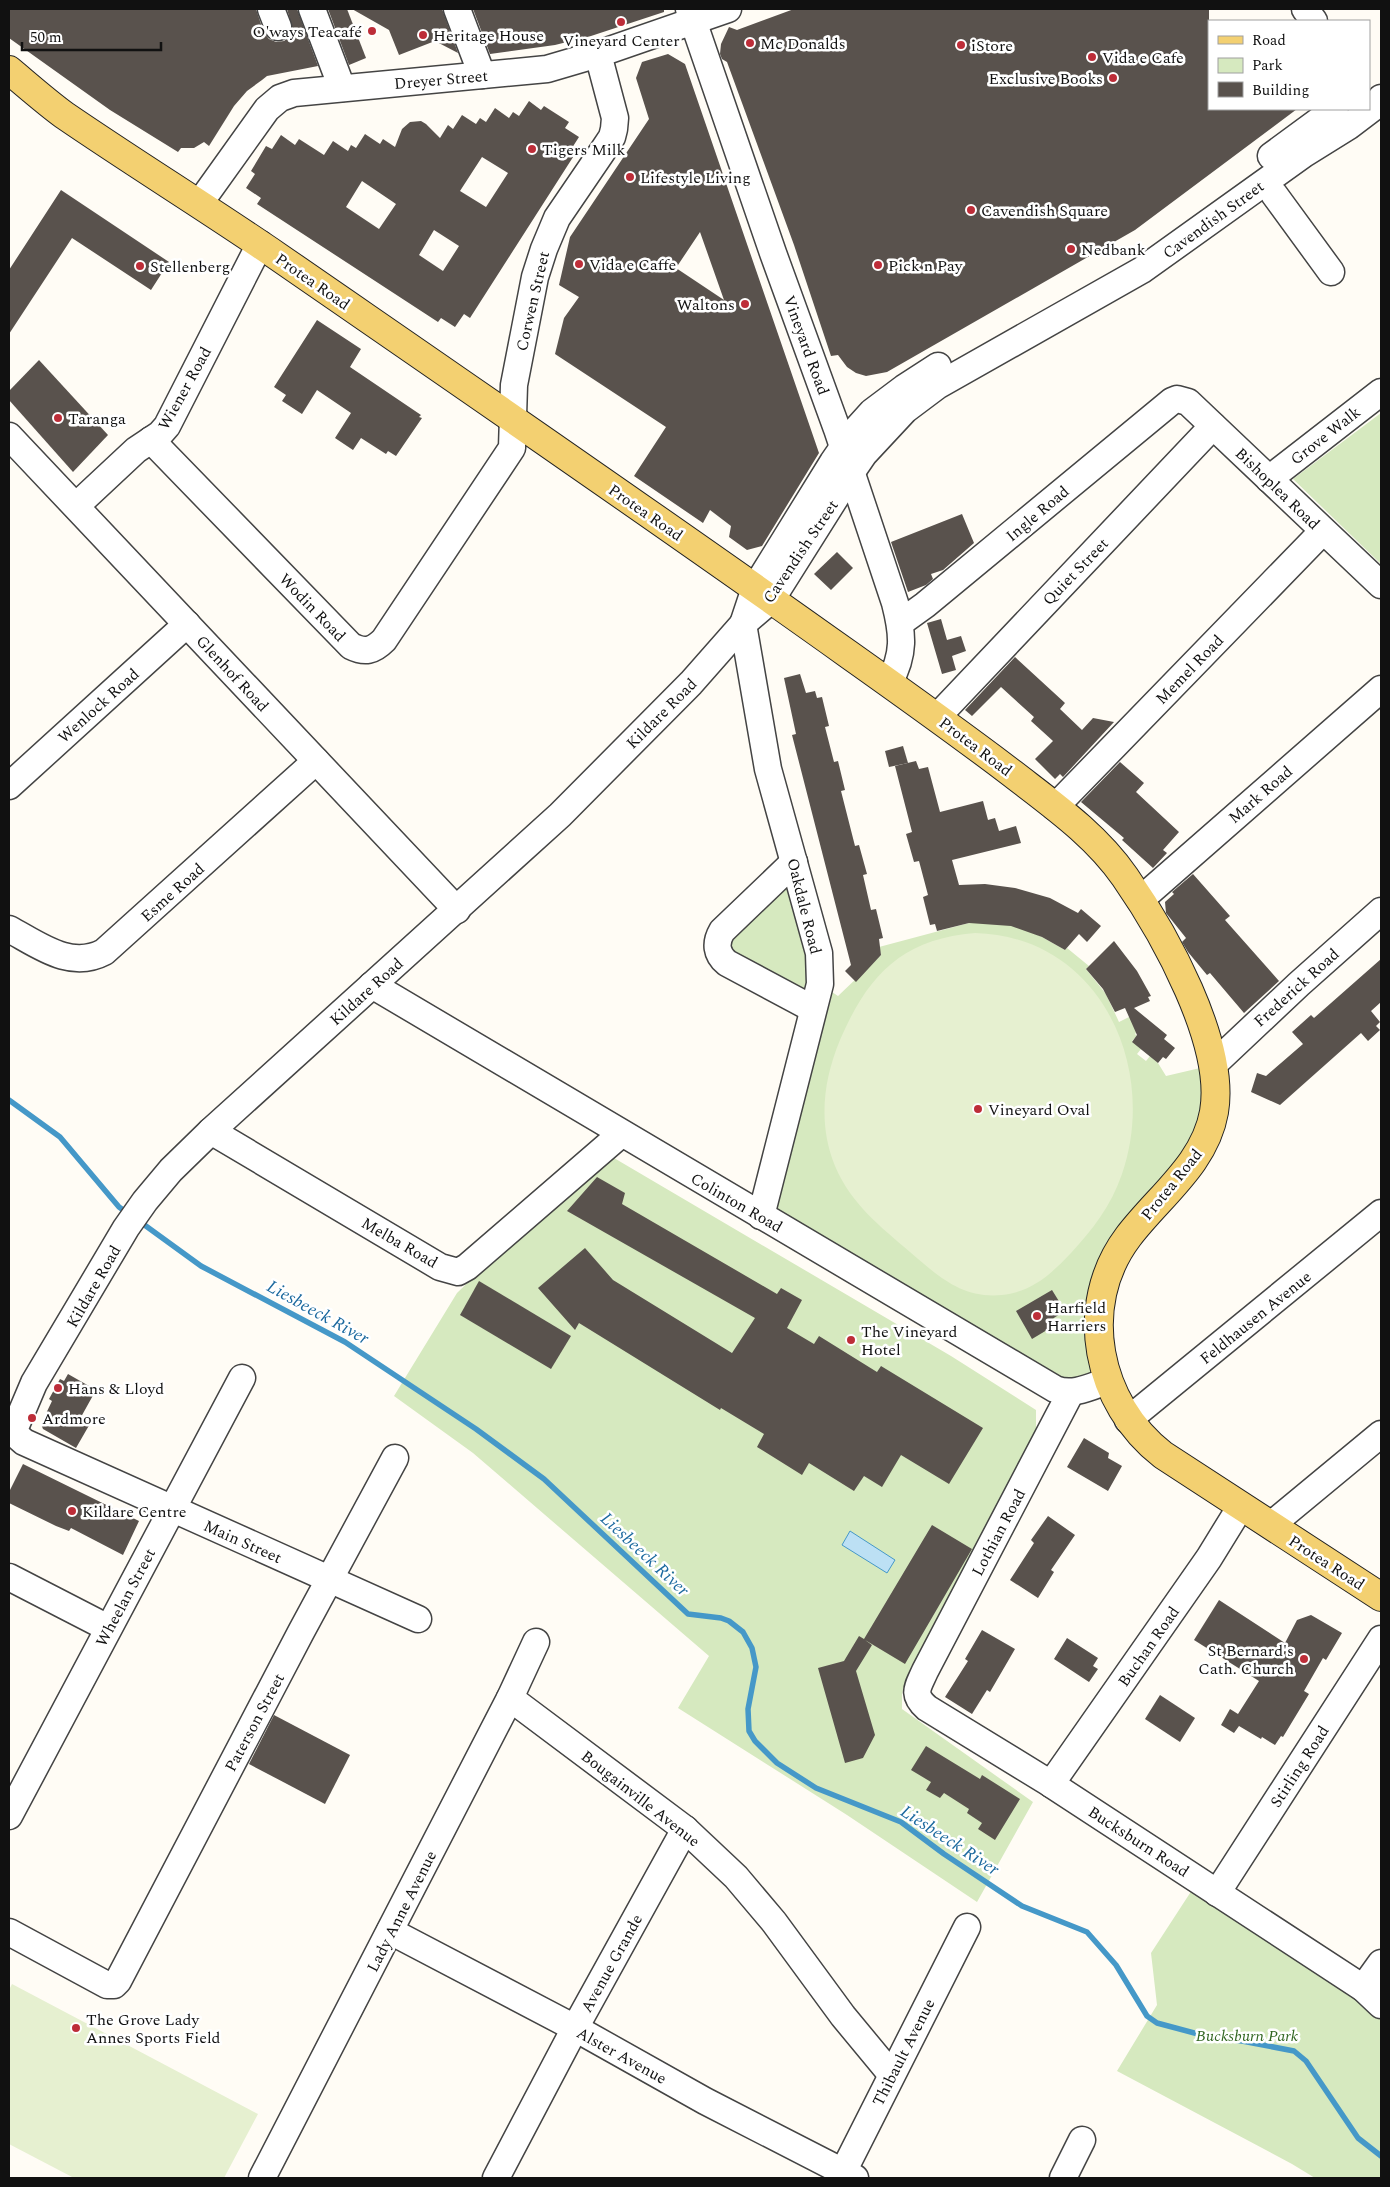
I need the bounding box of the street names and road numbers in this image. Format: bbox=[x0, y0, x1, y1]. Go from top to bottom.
street label: Dreyer Street bbox=[393, 64, 489, 96]
street label: Cavendish Street bbox=[1158, 175, 1270, 265]
street label: Protea Road bbox=[270, 247, 355, 316]
street label: Corwen Street bbox=[510, 249, 556, 353]
street label: Vineyard Road bbox=[777, 292, 835, 399]
street label: Wiener Road bbox=[152, 342, 218, 434]
street label: Grove Walk bbox=[1285, 401, 1366, 471]
street label: Bishoplea Road bbox=[1229, 442, 1325, 536]
street label: Protea Road bbox=[603, 478, 688, 547]
street label: Ingle Road bbox=[1001, 480, 1075, 548]
street label: Cavendish Street bbox=[757, 495, 845, 608]
street label: Quiet Street bbox=[1037, 532, 1115, 611]
street label: Wodin Road bbox=[273, 568, 351, 648]
street label: Memel Road bbox=[1150, 629, 1229, 710]
street label: Glenhof Road bbox=[190, 630, 274, 718]
street label: Wenlock Road bbox=[53, 662, 145, 749]
street label: Kildare Road bbox=[621, 673, 703, 755]
street label: Protea Road bbox=[934, 711, 1017, 782]
street label: Mark Road bbox=[1223, 760, 1298, 830]
street label: Oakdale Road bbox=[780, 856, 828, 957]
street label: Esme Road bbox=[135, 857, 210, 928]
street label: Frederick Road bbox=[1248, 943, 1345, 1033]
street label: Kildare Road bbox=[324, 952, 409, 1031]
street label: Protea Road bbox=[1135, 1143, 1208, 1226]
street label: Colinton Road bbox=[686, 1167, 787, 1239]
street label: Melba Road bbox=[357, 1211, 442, 1274]
street label: Kildare Road bbox=[60, 1241, 127, 1332]
street label: Feldhausen Avenue bbox=[1195, 1265, 1317, 1370]
street label: Lothian Road bbox=[966, 1484, 1032, 1580]
street label: Main Street bbox=[200, 1514, 286, 1570]
street label: Protea Road bbox=[1284, 1529, 1369, 1596]
street label: Wheelan Street bbox=[90, 1544, 162, 1651]
street label: Buchan Road bbox=[1112, 1601, 1186, 1692]
street label: Paterson Street bbox=[219, 1669, 291, 1776]
street label: Stirling Road bbox=[1264, 1721, 1335, 1812]
street label: Bougainville Avenue bbox=[576, 1745, 705, 1853]
street label: Bucksburn Road bbox=[1083, 1800, 1194, 1884]
street label: Lady Anne Avenue bbox=[361, 1846, 443, 1976]
street label: Avenue Grande bbox=[575, 1910, 649, 2017]
street label: Thibault Avenue bbox=[866, 1994, 941, 2110]
street label: Alster Avenue bbox=[572, 2021, 671, 2091]

